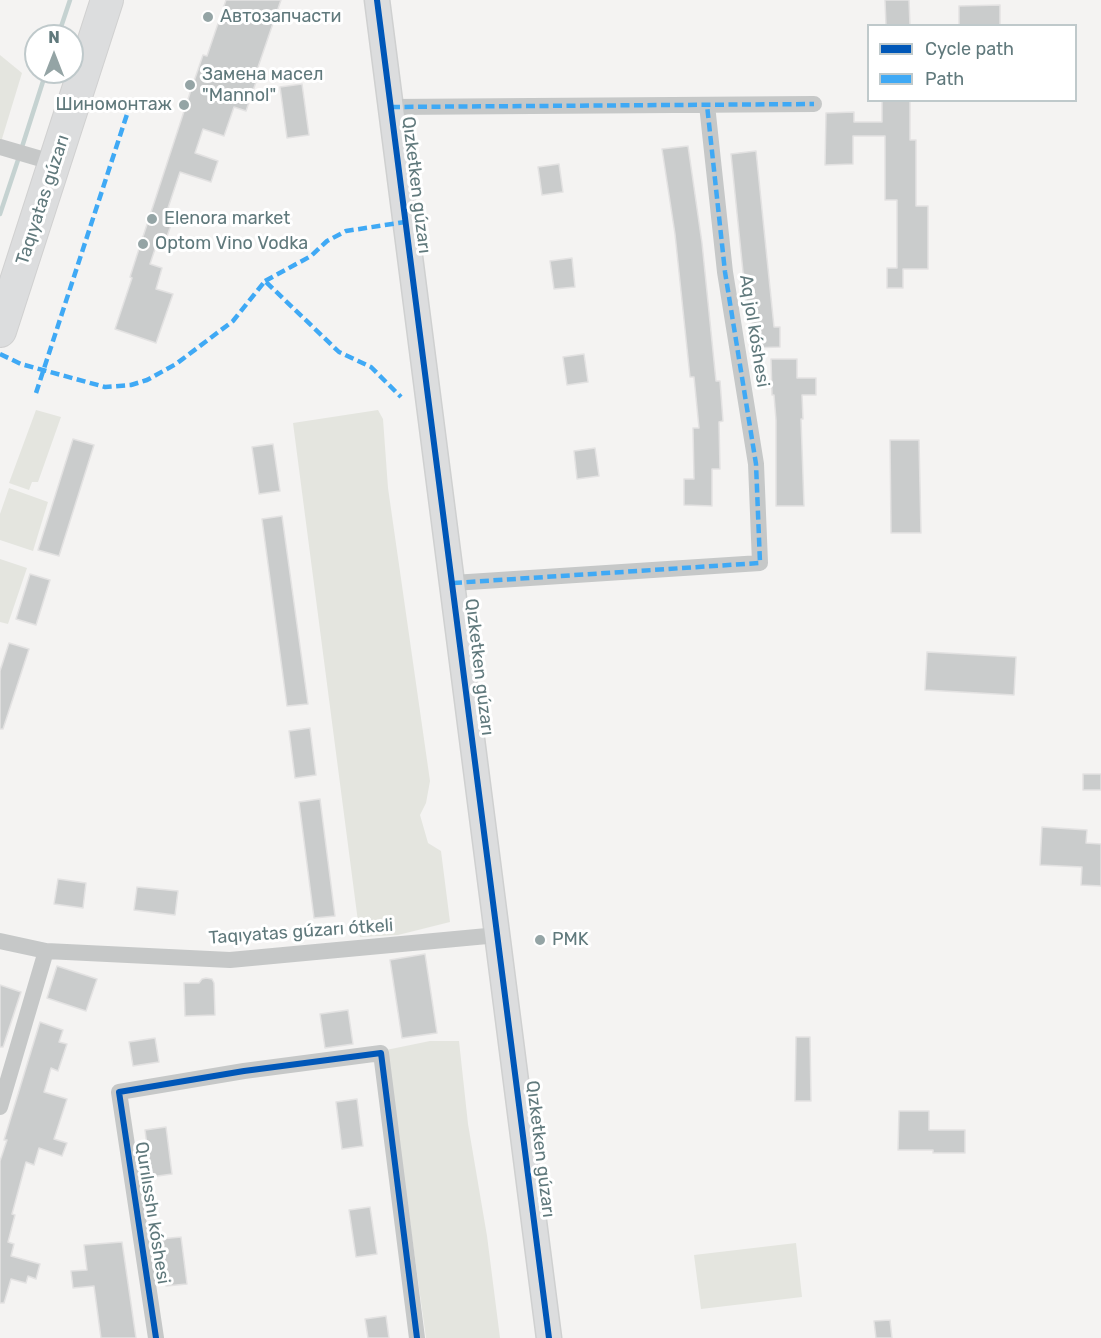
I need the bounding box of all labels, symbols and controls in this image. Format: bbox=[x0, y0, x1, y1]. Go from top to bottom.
place label: Автозапчасти bbox=[220, 6, 341, 28]
marker: Автозапчасти bbox=[201, 10, 215, 24]
north arrow bbox=[24, 24, 84, 84]
legend bbox=[867, 24, 1077, 102]
text: N bbox=[48, 28, 60, 47]
text: Cycle path bbox=[925, 38, 1014, 60]
place label: Замена масел "Mannol" bbox=[202, 64, 323, 106]
text: Path bbox=[925, 68, 964, 90]
marker: Замена масел "Mannol" bbox=[183, 78, 197, 92]
place label: Шиномонтаж bbox=[55, 94, 172, 116]
marker: Шиномонтаж bbox=[177, 98, 191, 112]
street label: Qızketken gúzarı bbox=[397, 115, 435, 255]
street label: Taqıyatas gúzarı bbox=[12, 132, 74, 268]
place label: Elenora market bbox=[164, 208, 290, 230]
marker: Elenora market bbox=[145, 212, 159, 226]
place label: Optom Vino Vodka bbox=[155, 233, 308, 255]
marker: Optom Vino Vodka bbox=[136, 237, 150, 251]
street label: Aq jol kóshesi bbox=[734, 273, 774, 389]
street label: Qızketken gúzarı bbox=[460, 597, 498, 737]
street label: Taqıyatas gúzarı ótkeli bbox=[208, 915, 394, 949]
place label: PMK bbox=[552, 929, 589, 951]
marker: PMK bbox=[533, 933, 547, 947]
street label: Qızketken gúzarı bbox=[521, 1079, 559, 1219]
street label: Qurılısshı kóshesi bbox=[130, 1140, 174, 1286]

